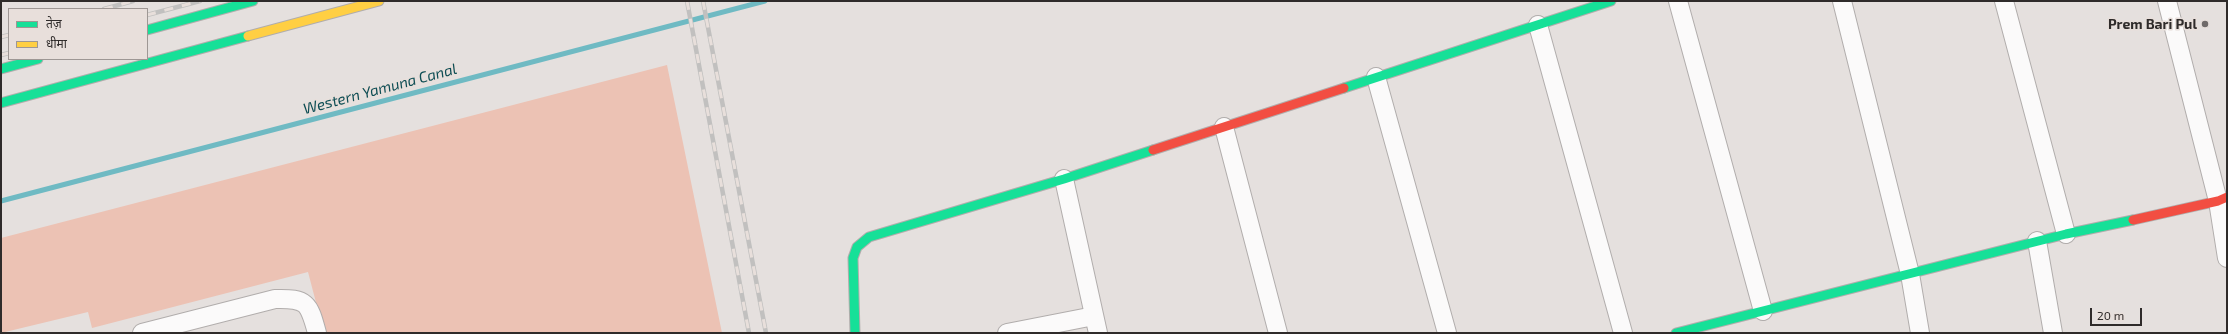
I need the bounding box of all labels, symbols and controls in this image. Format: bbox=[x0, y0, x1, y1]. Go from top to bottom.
legend bbox=[8, 8, 148, 60]
text: तेज़ bbox=[46, 16, 62, 30]
place label: Prem Bari Pul bbox=[2108, 16, 2197, 32]
marker: Prem Bari Pul bbox=[2200, 19, 2210, 29]
text: धीमा bbox=[46, 36, 67, 50]
water label: Western Yamuna Canal bbox=[301, 60, 459, 118]
scale bar bbox=[2092, 300, 2144, 326]
text: 20 m bbox=[2097, 308, 2124, 322]

